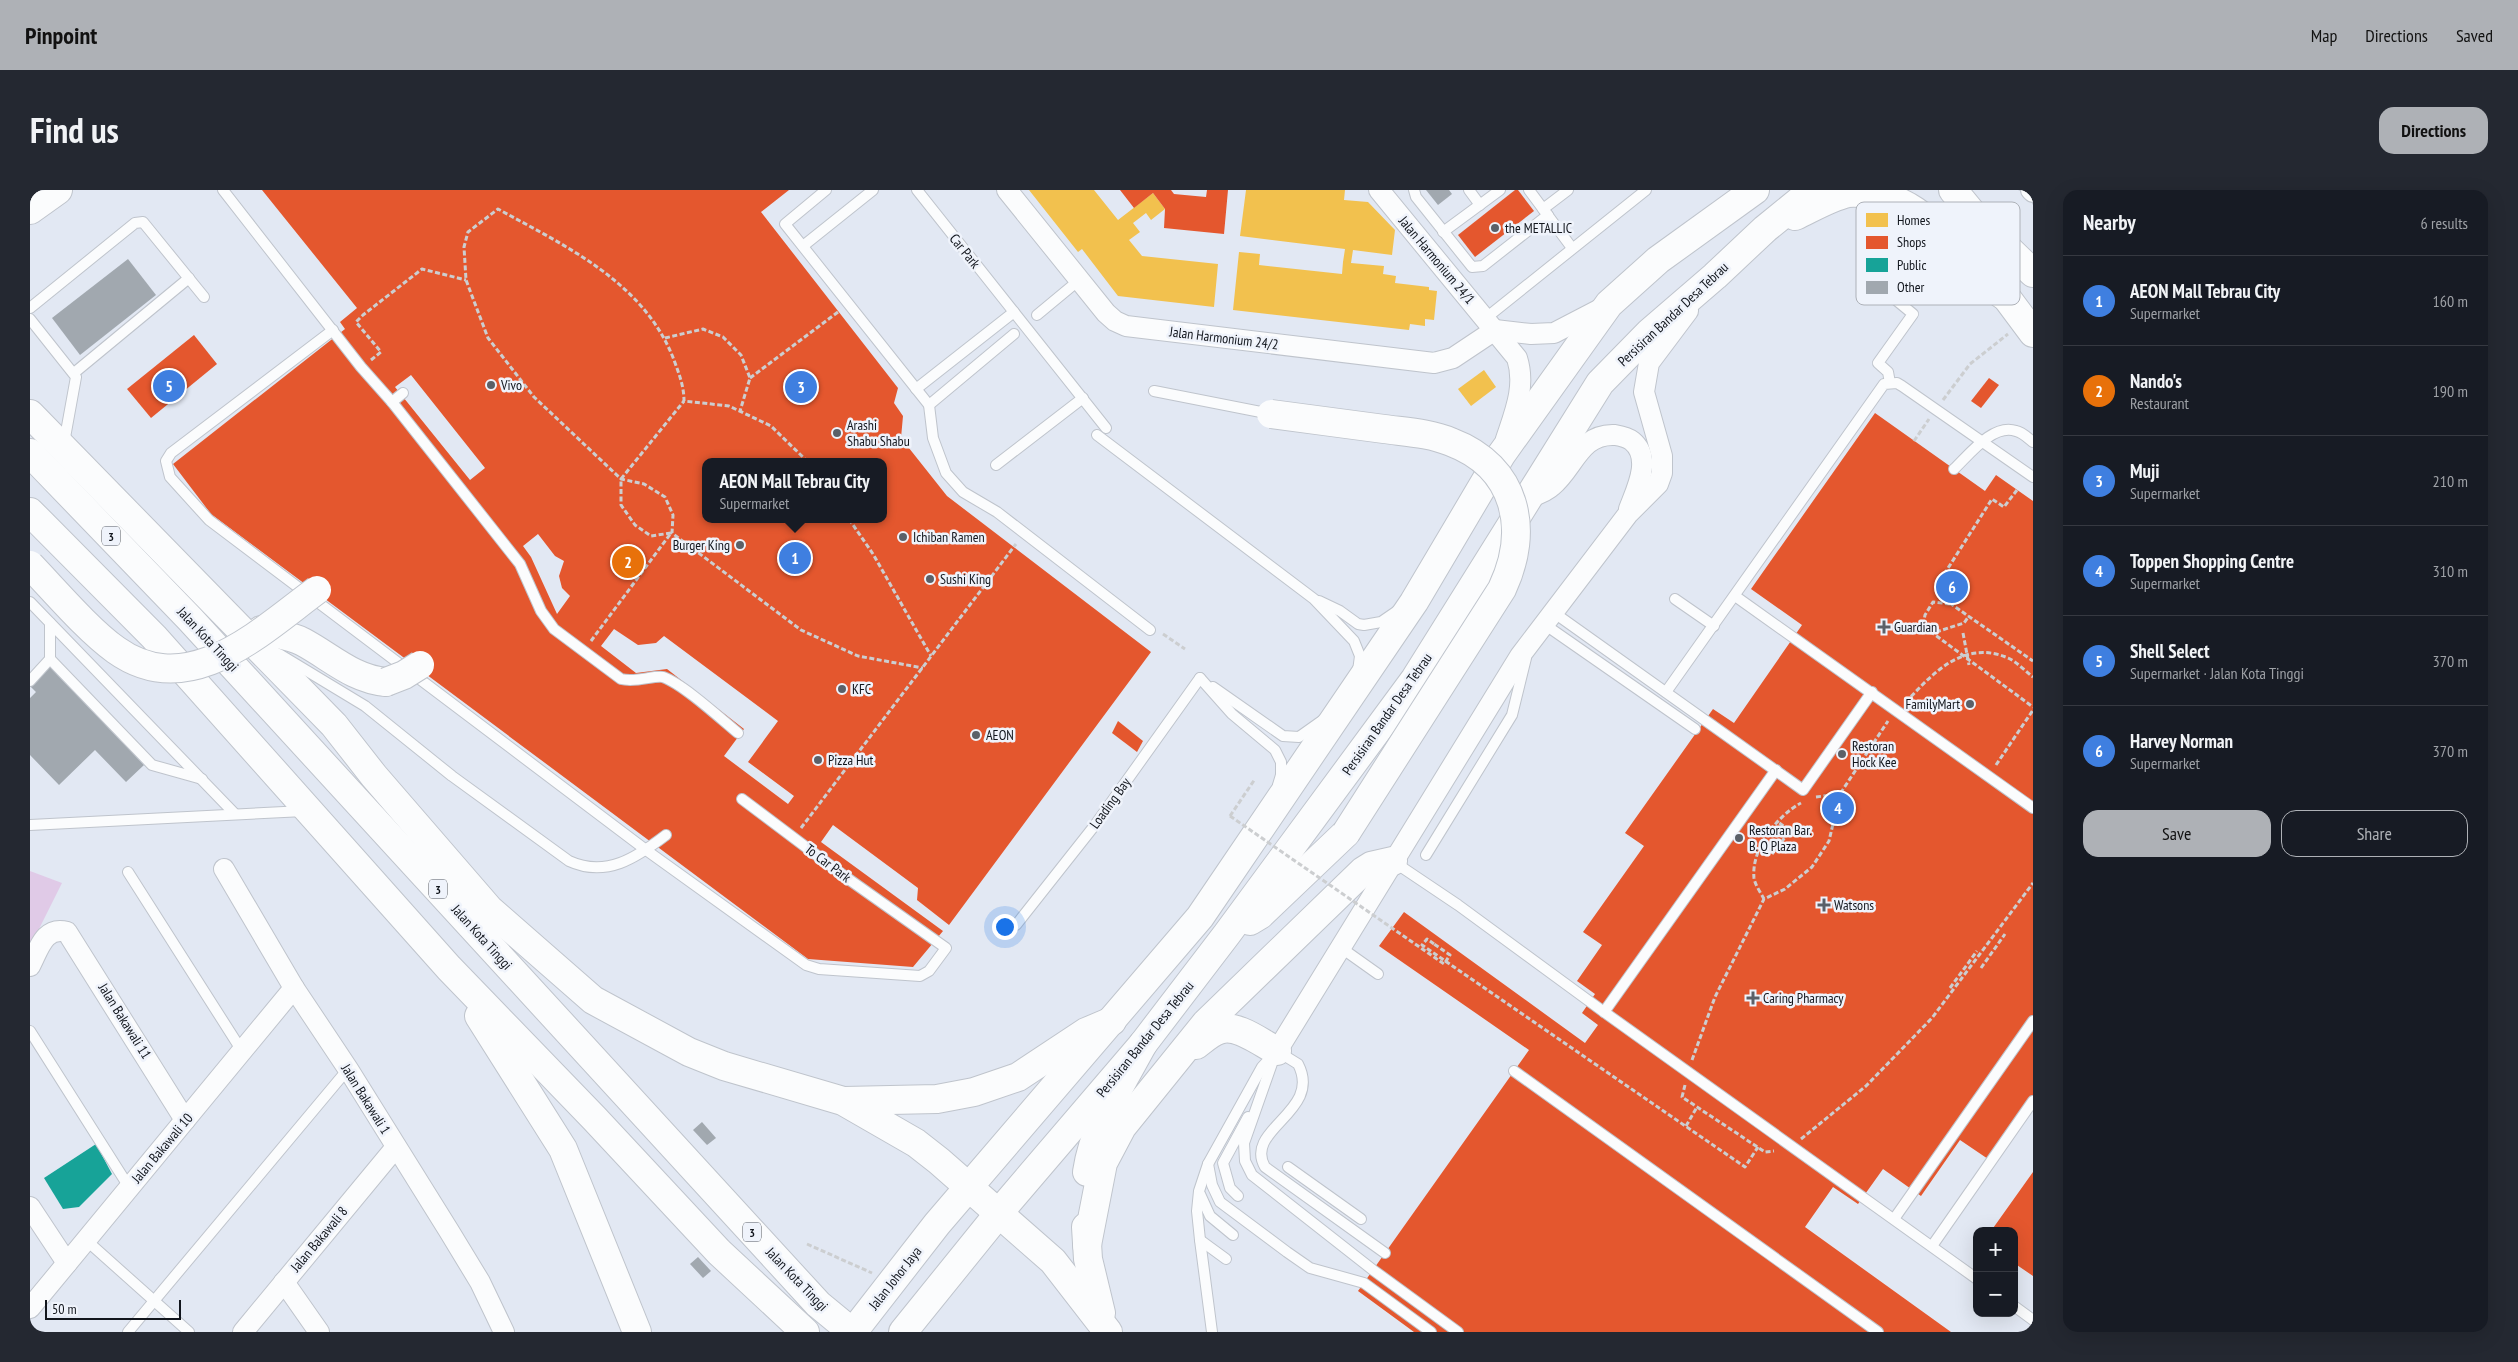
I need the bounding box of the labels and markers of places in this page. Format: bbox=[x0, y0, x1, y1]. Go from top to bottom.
place label: the METALLIC bbox=[1505, 219, 1573, 237]
marker: the METALLIC bbox=[1489, 222, 1501, 234]
pin: 5 bbox=[153, 367, 185, 405]
pin: 3 bbox=[785, 368, 817, 406]
place label: Vivo bbox=[500, 376, 522, 394]
marker: Vivo bbox=[485, 379, 497, 391]
place label: Arashi Shabu Shabu bbox=[847, 416, 910, 450]
marker: Arashi Shabu Shabu bbox=[831, 427, 843, 439]
place label: Ichiban Ramen bbox=[913, 528, 985, 546]
marker: Ichiban Ramen bbox=[897, 531, 909, 543]
place label: Burger King bbox=[673, 536, 730, 554]
marker: Burger King bbox=[734, 539, 746, 551]
pin: 1 bbox=[779, 539, 811, 577]
pin: 2 bbox=[612, 543, 644, 581]
pin: 6 bbox=[1936, 568, 1968, 606]
place label: Sushi King bbox=[940, 570, 991, 588]
marker: Sushi King bbox=[924, 573, 936, 585]
place label: Guardian bbox=[1894, 618, 1937, 636]
marker: Guardian bbox=[1878, 621, 1890, 633]
place label: KFC bbox=[852, 680, 872, 698]
marker: KFC bbox=[836, 683, 848, 695]
place label: FamilyMart bbox=[1905, 695, 1960, 713]
marker: FamilyMart bbox=[1964, 698, 1976, 710]
place label: AEON bbox=[986, 726, 1014, 744]
marker: AEON bbox=[970, 729, 982, 741]
place label: Restoran Hock Kee bbox=[1852, 737, 1897, 771]
marker: Restoran Hock Kee bbox=[1836, 748, 1848, 760]
place label: Pizza Hut bbox=[828, 751, 874, 769]
marker: Pizza Hut bbox=[812, 754, 824, 766]
pin: 4 bbox=[1822, 789, 1854, 827]
place label: Restoran Bar. B. Q Plaza bbox=[1749, 821, 1812, 855]
marker: Restoran Bar. B. Q Plaza bbox=[1733, 832, 1745, 844]
place label: Watsons bbox=[1834, 896, 1874, 914]
marker: Watsons bbox=[1818, 899, 1830, 911]
place label: Caring Pharmacy bbox=[1763, 989, 1844, 1007]
marker: Caring Pharmacy bbox=[1747, 992, 1759, 1004]

